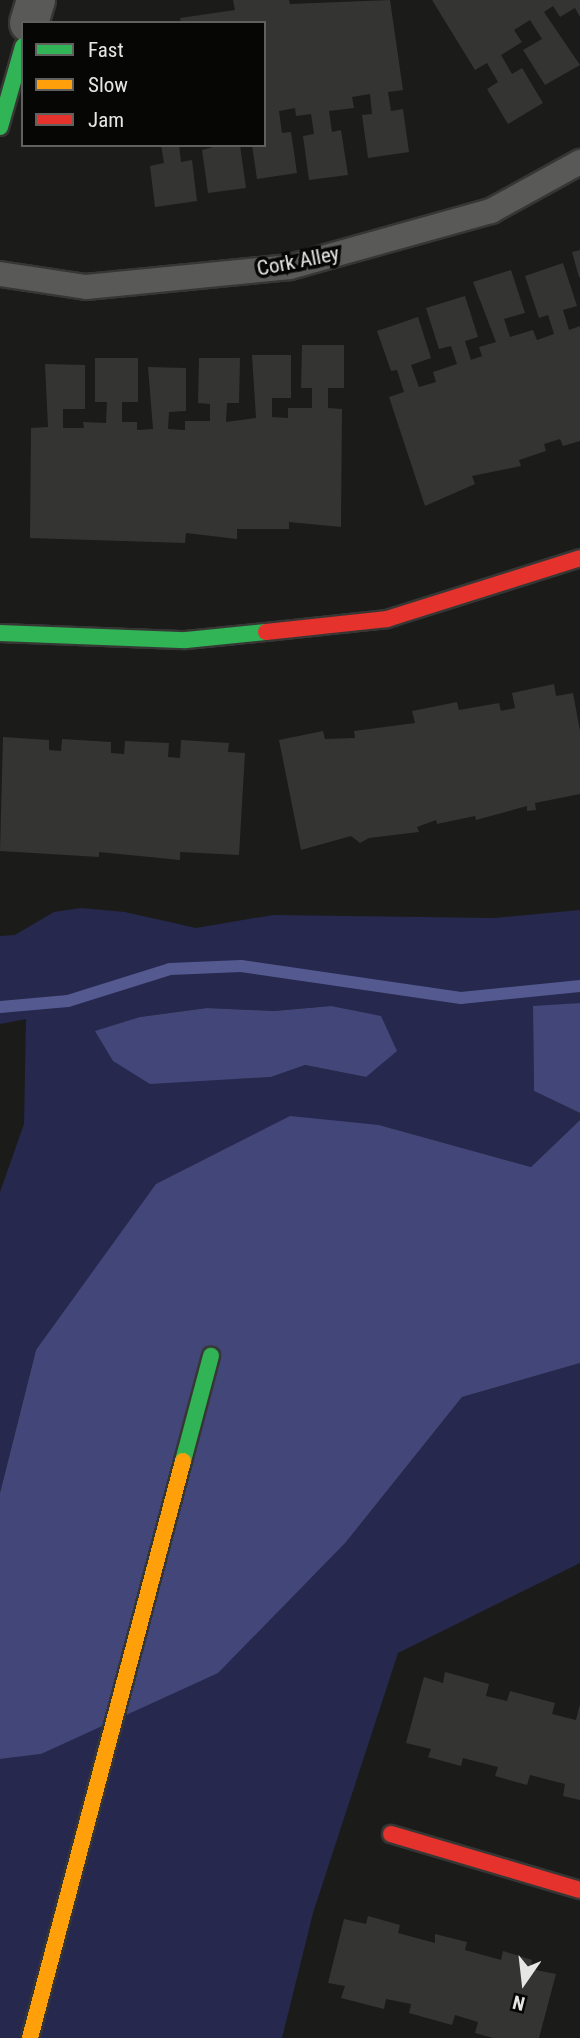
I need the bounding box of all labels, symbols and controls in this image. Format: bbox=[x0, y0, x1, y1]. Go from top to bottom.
legend bbox=[21, 21, 266, 147]
text: Fast bbox=[88, 38, 124, 62]
text: Slow bbox=[88, 73, 128, 97]
text: Jam bbox=[88, 108, 124, 132]
street label: Cork Alley bbox=[255, 241, 341, 281]
north arrow bbox=[489, 1947, 559, 2017]
text: N bbox=[510, 1990, 527, 2015]

